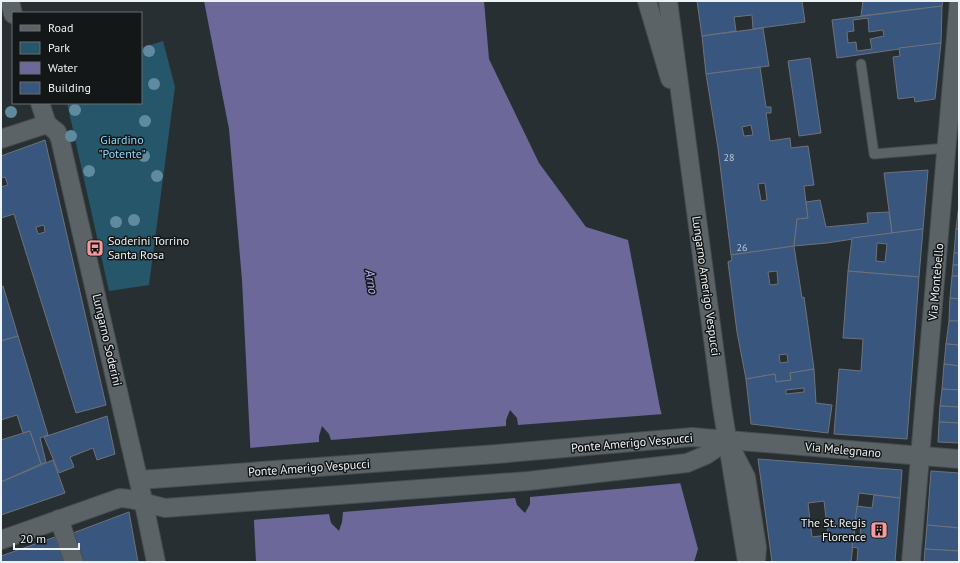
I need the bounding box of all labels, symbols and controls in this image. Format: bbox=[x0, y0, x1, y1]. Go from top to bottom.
legend bbox=[12, 12, 142, 104]
text: Road bbox=[48, 20, 73, 35]
text: Park bbox=[48, 40, 70, 55]
text: Water bbox=[48, 60, 78, 75]
text: Building bbox=[48, 80, 91, 95]
park label: Giardino "Potente" bbox=[98, 132, 146, 161]
house number: 28 bbox=[724, 151, 734, 164]
street label: Lungarno Amerigo Vespucci bbox=[689, 215, 724, 357]
place label: Soderini Torrino Santa Rosa bbox=[108, 233, 189, 262]
bus stop icon: Soderini Torrino Santa Rosa bbox=[85, 238, 105, 258]
house number: 26 bbox=[737, 241, 747, 254]
street label: Via Montebello bbox=[925, 243, 946, 322]
water label: Arno bbox=[361, 268, 382, 296]
street label: Lungarno Soderini bbox=[90, 292, 125, 387]
street label: Ponte Amerigo Vespucci bbox=[571, 430, 693, 455]
street label: Via Melegnano bbox=[803, 439, 882, 460]
street label: Ponte Amerigo Vespucci bbox=[248, 456, 370, 479]
place label: The St. Regis Florence bbox=[801, 515, 866, 544]
building icon: The St. Regis Florence bbox=[869, 520, 889, 540]
scale bar bbox=[14, 525, 79, 551]
text: 20 m bbox=[20, 531, 46, 546]

